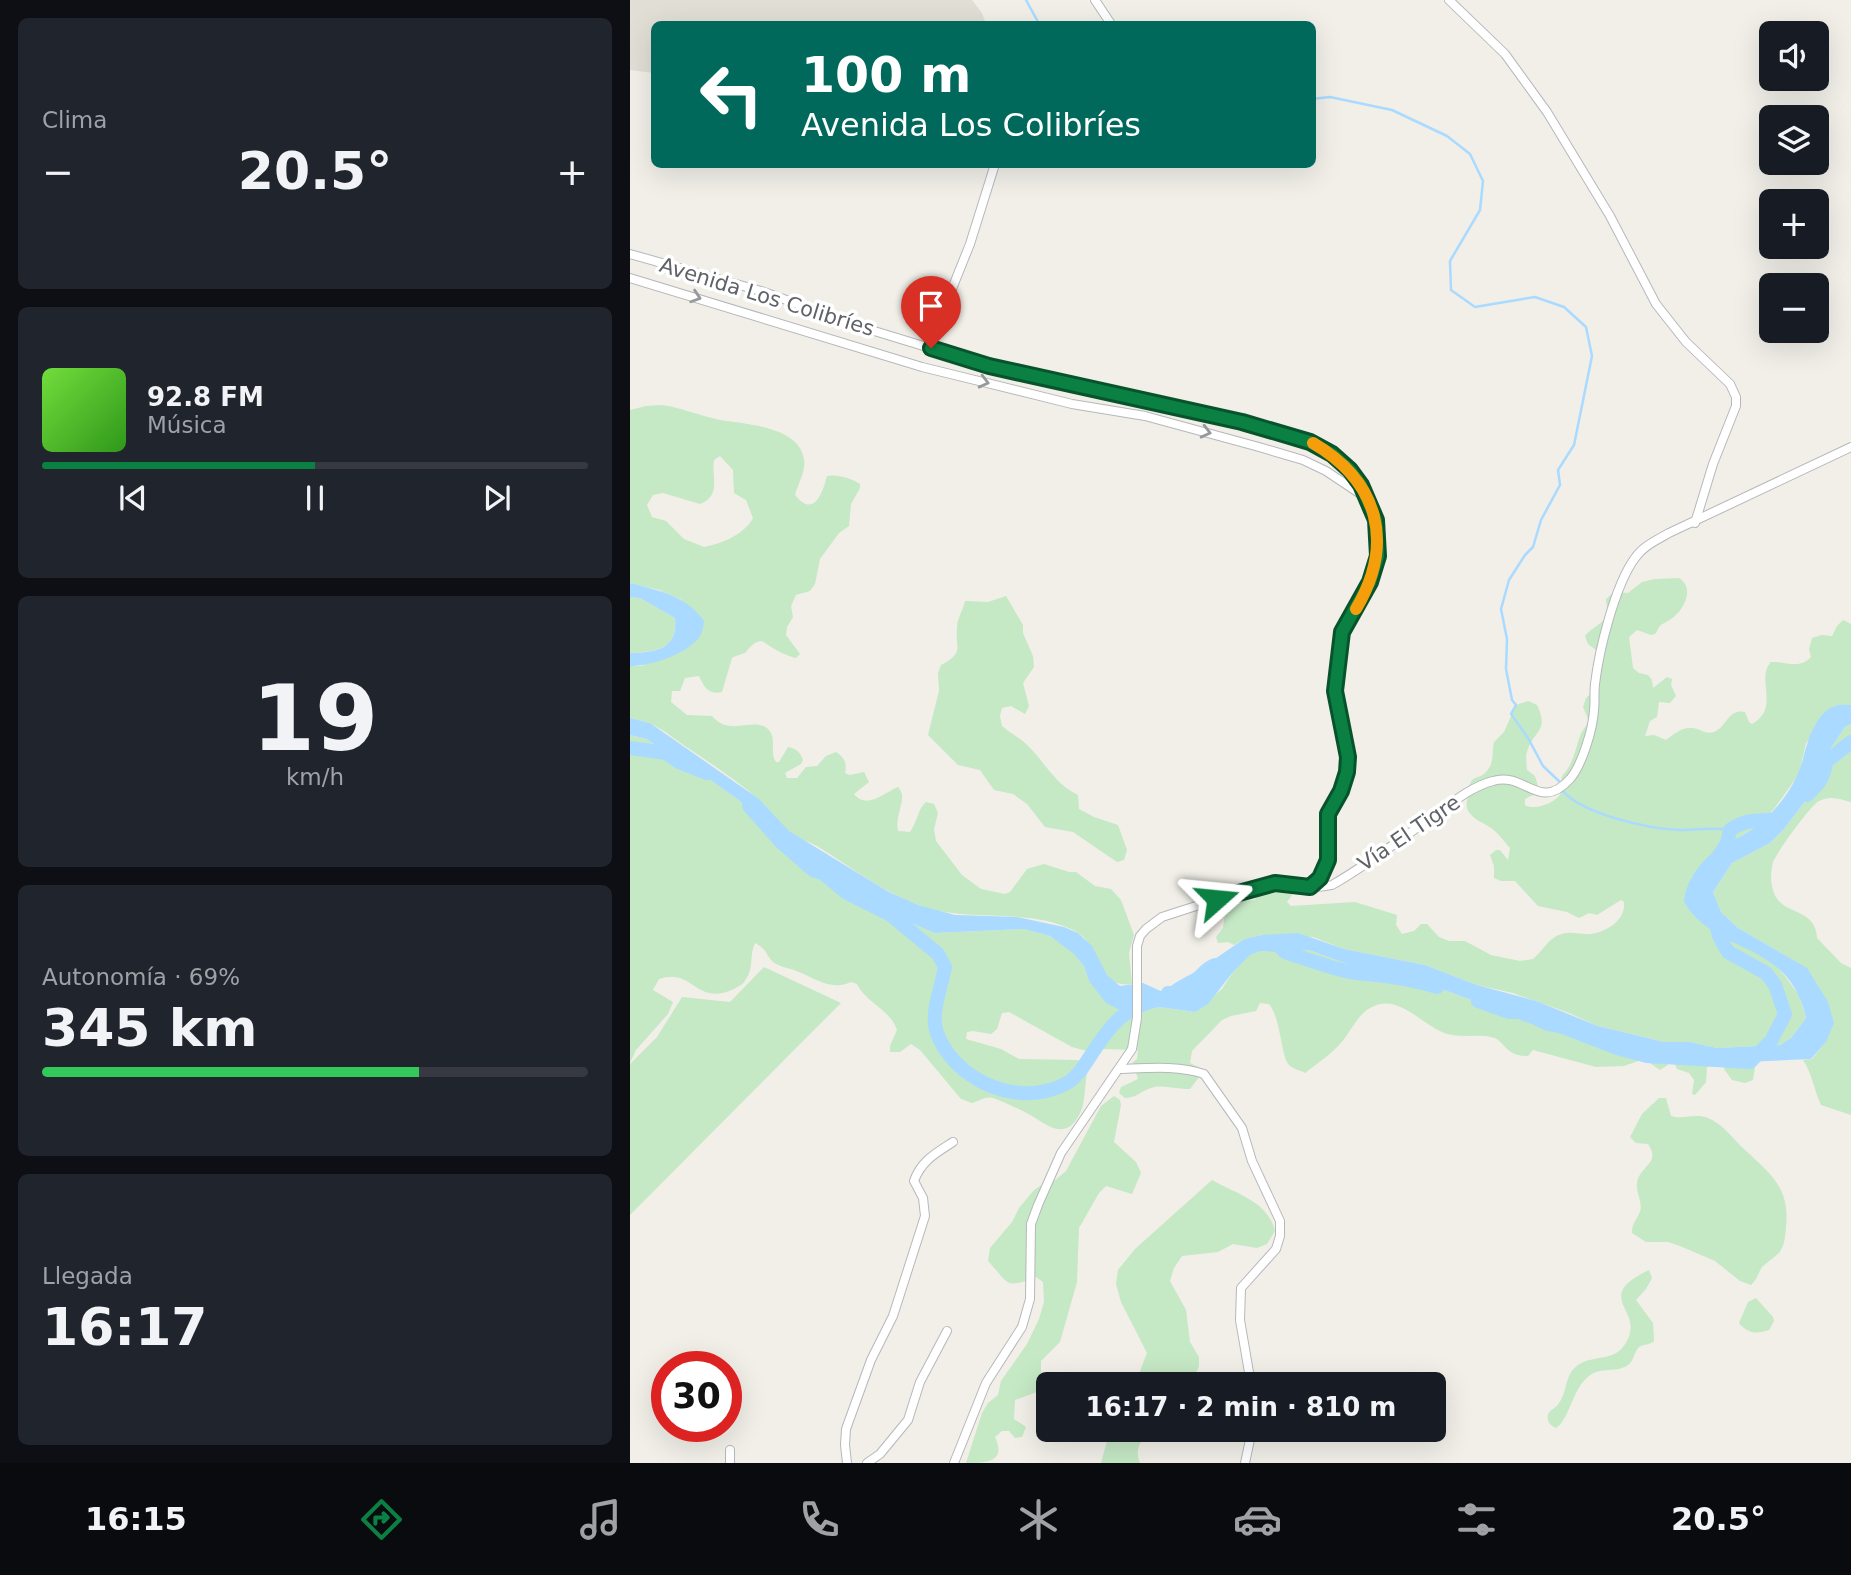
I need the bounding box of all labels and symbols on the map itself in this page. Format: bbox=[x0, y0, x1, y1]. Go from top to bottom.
street label: Avenida Los Colibríes bbox=[657, 253, 877, 341]
pin bbox=[901, 276, 961, 348]
one-way arrow bbox=[689, 289, 701, 303]
one-way arrow bbox=[978, 374, 990, 388]
one-way arrow bbox=[1200, 424, 1212, 438]
street label: Vía El Tigre bbox=[1353, 790, 1465, 876]
position arrow bbox=[1180, 862, 1254, 936]
speed limit sign: 30 bbox=[651, 1351, 742, 1442]

